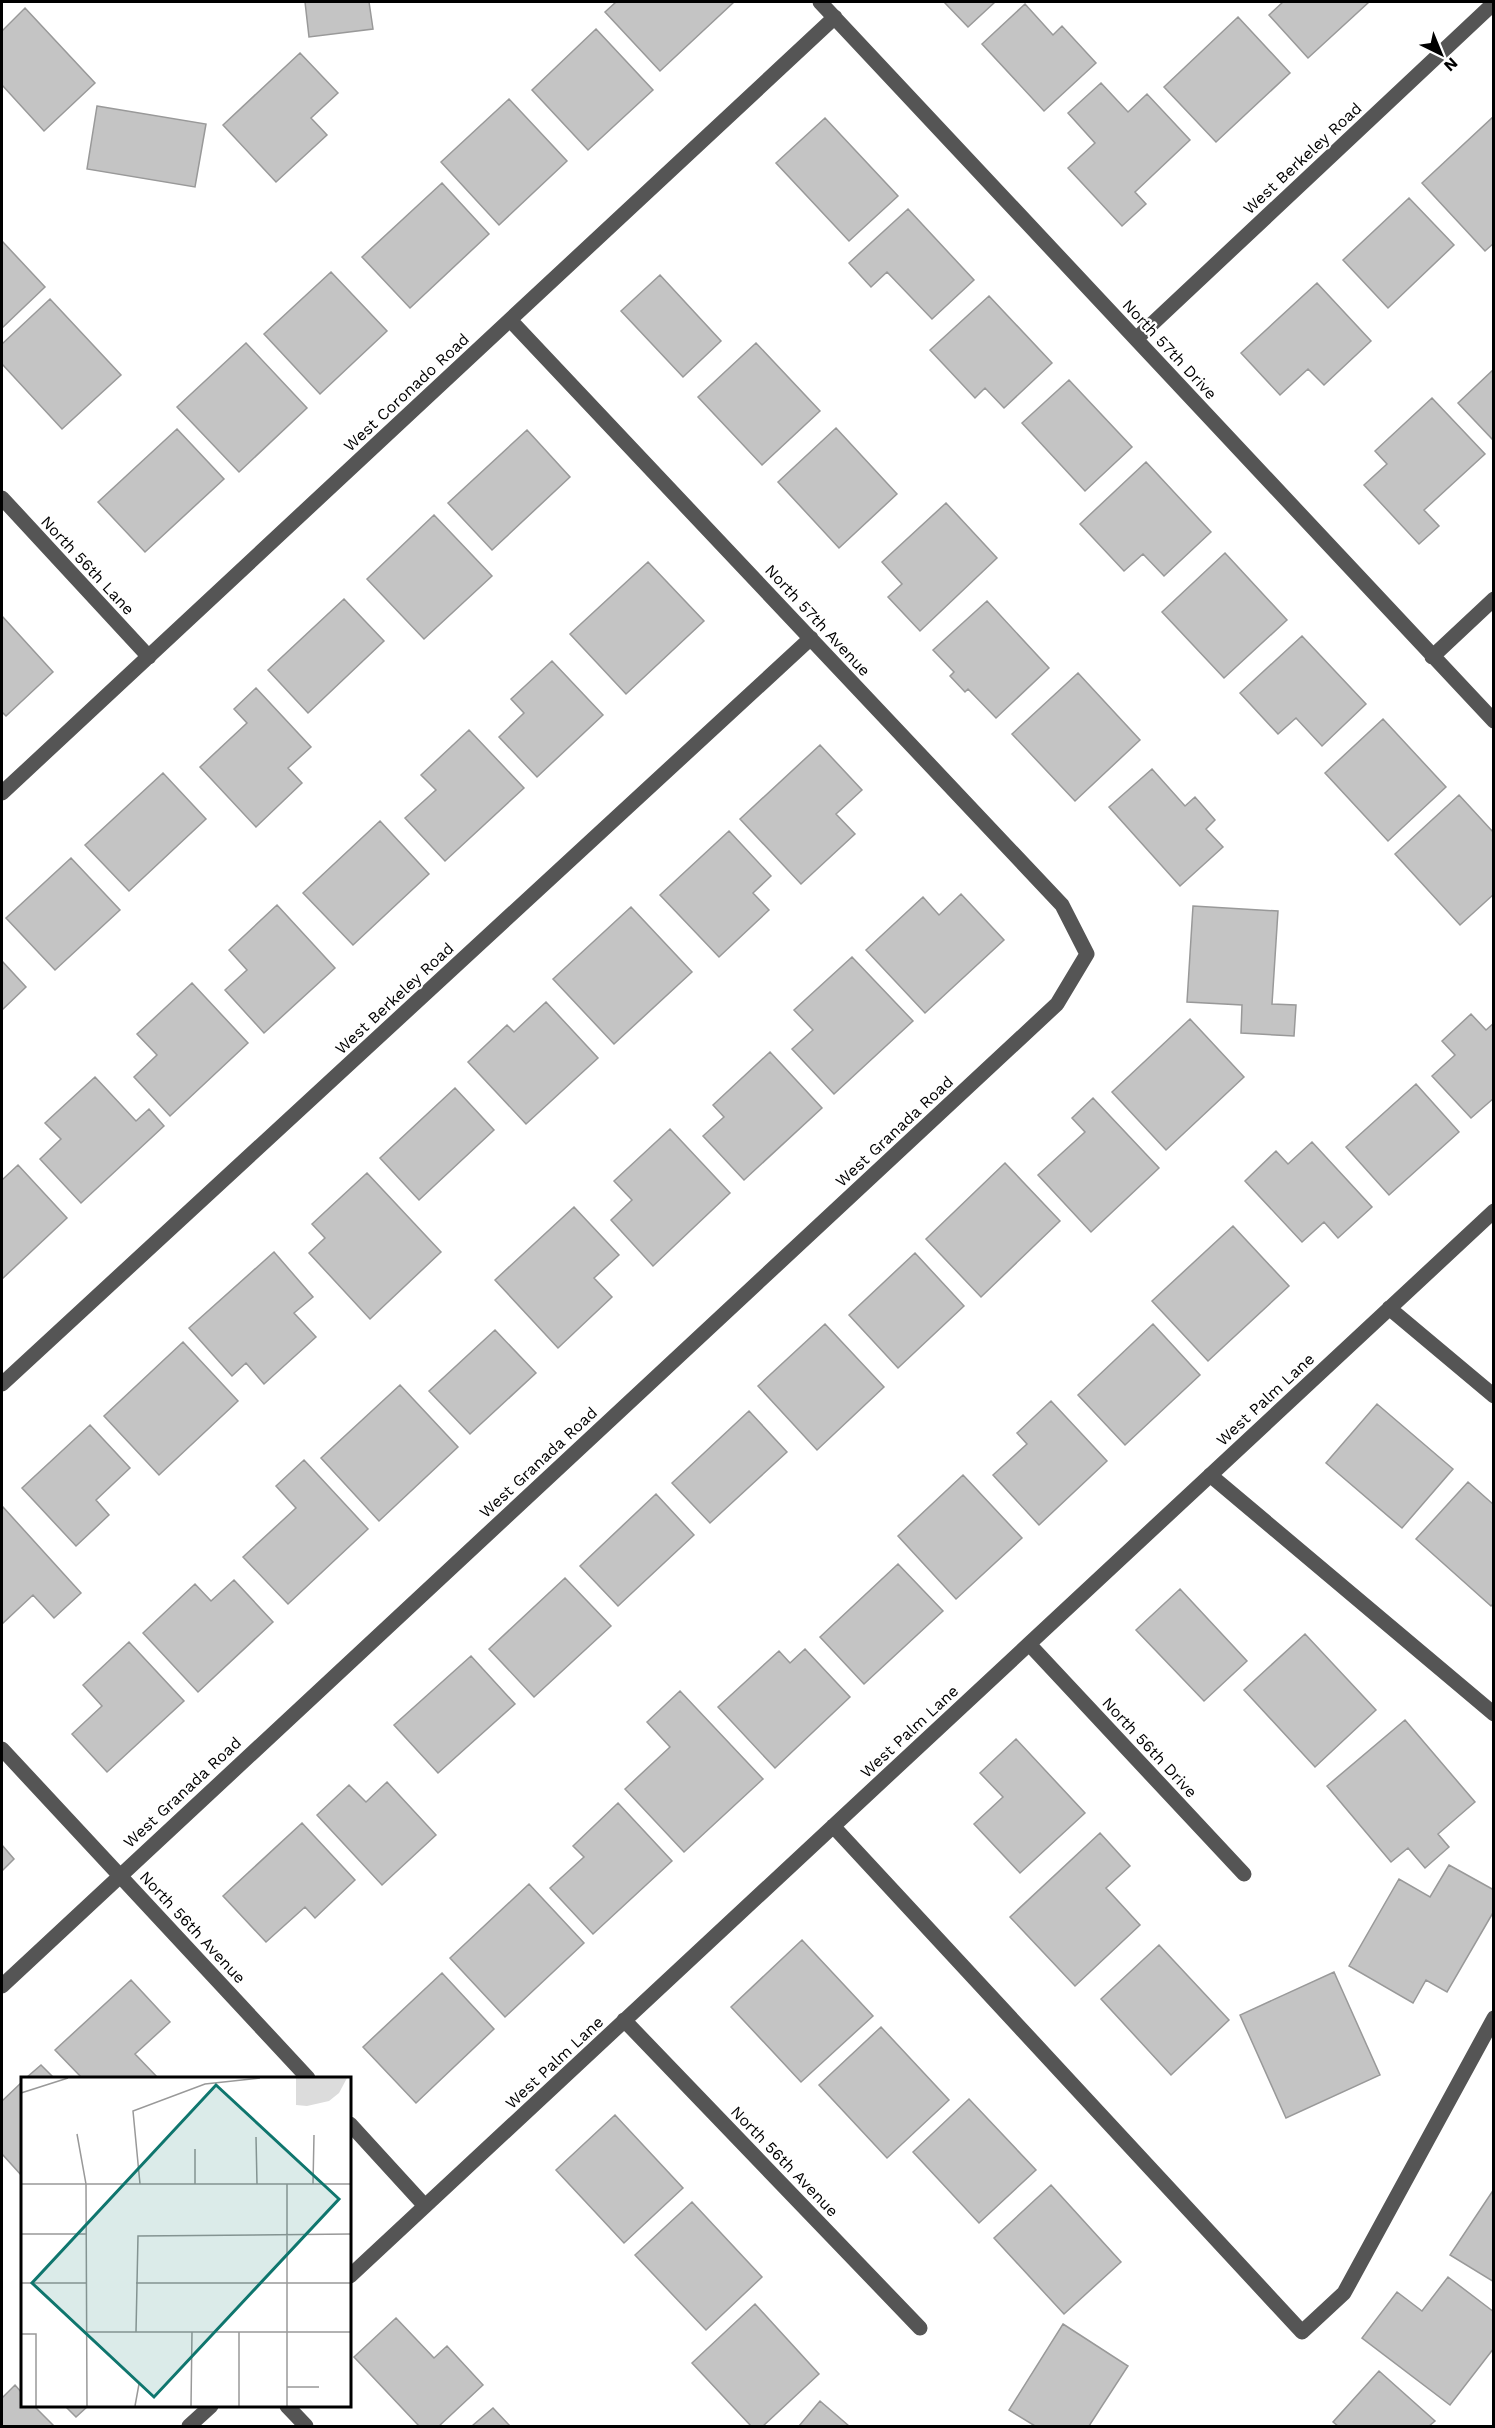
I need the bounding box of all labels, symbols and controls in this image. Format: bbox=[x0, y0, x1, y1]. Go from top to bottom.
north arrow bbox=[1411, 24, 1471, 84]
text: N bbox=[1440, 54, 1462, 76]
street label: West Berkeley Road bbox=[1239, 99, 1365, 218]
street label: North 57th Drive bbox=[1119, 296, 1221, 403]
street label: West Coronado Road bbox=[340, 329, 473, 455]
street label: North 56th Lane bbox=[37, 512, 138, 619]
street label: North 57th Avenue bbox=[761, 561, 874, 680]
street label: West Berkeley Road bbox=[331, 939, 457, 1058]
street label: West Granada Road bbox=[832, 1072, 957, 1191]
street label: West Palm Lane bbox=[1212, 1349, 1318, 1450]
street label: West Granada Road bbox=[476, 1403, 601, 1522]
street label: West Palm Lane bbox=[856, 1681, 962, 1782]
street label: North 56th Drive bbox=[1098, 1693, 1201, 1801]
street label: West Granada Road bbox=[120, 1733, 245, 1852]
street label: North 56th Avenue bbox=[136, 1867, 250, 1987]
street label: West Palm Lane bbox=[501, 2012, 607, 2113]
inset map bbox=[21, 2077, 351, 2407]
street label: North 56th Avenue bbox=[727, 2102, 842, 2221]

